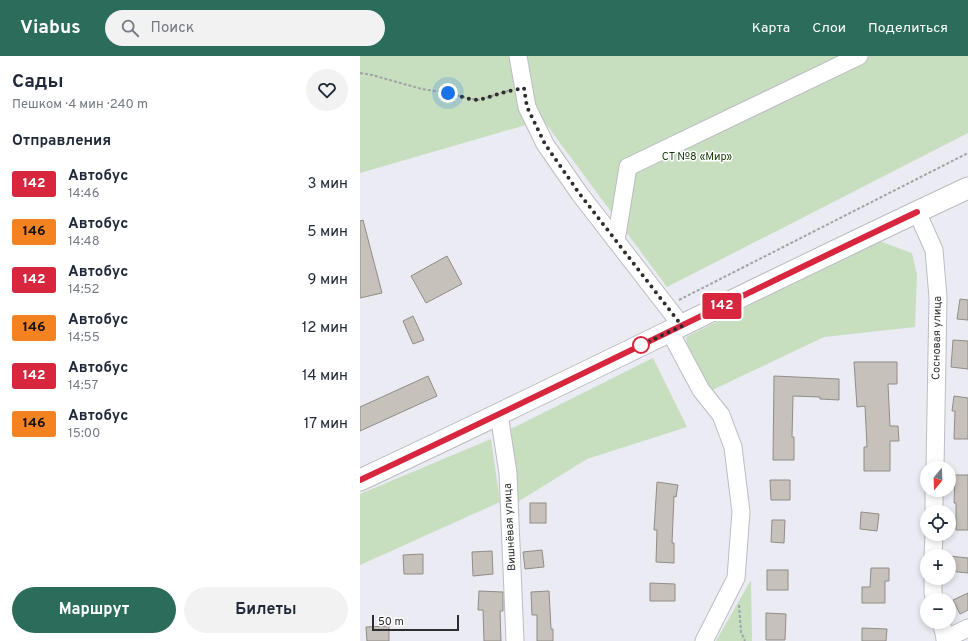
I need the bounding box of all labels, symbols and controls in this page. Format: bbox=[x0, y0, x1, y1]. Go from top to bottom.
search box bbox=[105, 10, 385, 46]
text: Viabus bbox=[20, 16, 81, 40]
icon: search bbox=[119, 17, 141, 39]
text: Поиск bbox=[151, 19, 194, 38]
text: Карта bbox=[752, 20, 790, 37]
text: Слои bbox=[812, 20, 846, 37]
text: Поделиться bbox=[868, 20, 948, 37]
button: heart bbox=[306, 69, 348, 111]
text: Сады bbox=[12, 70, 64, 94]
your location bbox=[438, 83, 458, 103]
text: Пешком · 4 мин · 240 m bbox=[12, 97, 148, 113]
text: Отправления bbox=[12, 132, 111, 151]
park label: СТ №8 «Мир» bbox=[662, 150, 733, 164]
text: Автобус bbox=[68, 167, 128, 186]
text: 142 bbox=[22, 175, 46, 192]
text: 3 мин bbox=[307, 175, 348, 194]
text: 14:46 bbox=[68, 186, 99, 202]
text: Автобус bbox=[68, 215, 128, 234]
text: 146 bbox=[22, 223, 46, 240]
text: 5 мин bbox=[307, 223, 348, 242]
text: 14:48 bbox=[68, 234, 100, 250]
text: Автобус bbox=[68, 263, 128, 282]
text: 142 bbox=[22, 271, 46, 288]
text: 9 мин bbox=[308, 271, 348, 290]
text: 14:52 bbox=[68, 282, 100, 298]
line badge: 142 bbox=[699, 293, 745, 319]
street label: Сосновая улица bbox=[929, 296, 945, 380]
text: 142 bbox=[710, 297, 734, 314]
text: Автобус bbox=[68, 311, 128, 330]
text: 146 bbox=[22, 319, 46, 336]
text: 12 мин bbox=[302, 319, 348, 338]
text: 14:55 bbox=[68, 330, 100, 346]
unlabelled marker bbox=[632, 336, 650, 354]
text: Автобус bbox=[68, 359, 128, 378]
text: 142 bbox=[22, 367, 46, 384]
text: 14 мин bbox=[302, 367, 348, 386]
text: 14:57 bbox=[68, 378, 98, 394]
text: Автобус bbox=[68, 407, 128, 426]
text: 146 bbox=[22, 415, 46, 432]
text: 17 мин bbox=[304, 415, 348, 434]
text: 15:00 bbox=[68, 426, 100, 442]
north arrow bbox=[920, 461, 956, 497]
map controls bbox=[920, 461, 956, 629]
street label: Вишнёвая улица bbox=[501, 483, 519, 571]
button: locate bbox=[920, 505, 956, 541]
button: + bbox=[920, 549, 956, 585]
button: Маршрут bbox=[12, 587, 176, 633]
button: Билеты bbox=[184, 587, 348, 633]
button: − bbox=[920, 593, 956, 629]
scale bar bbox=[372, 613, 459, 632]
text: 50 m bbox=[378, 615, 404, 629]

